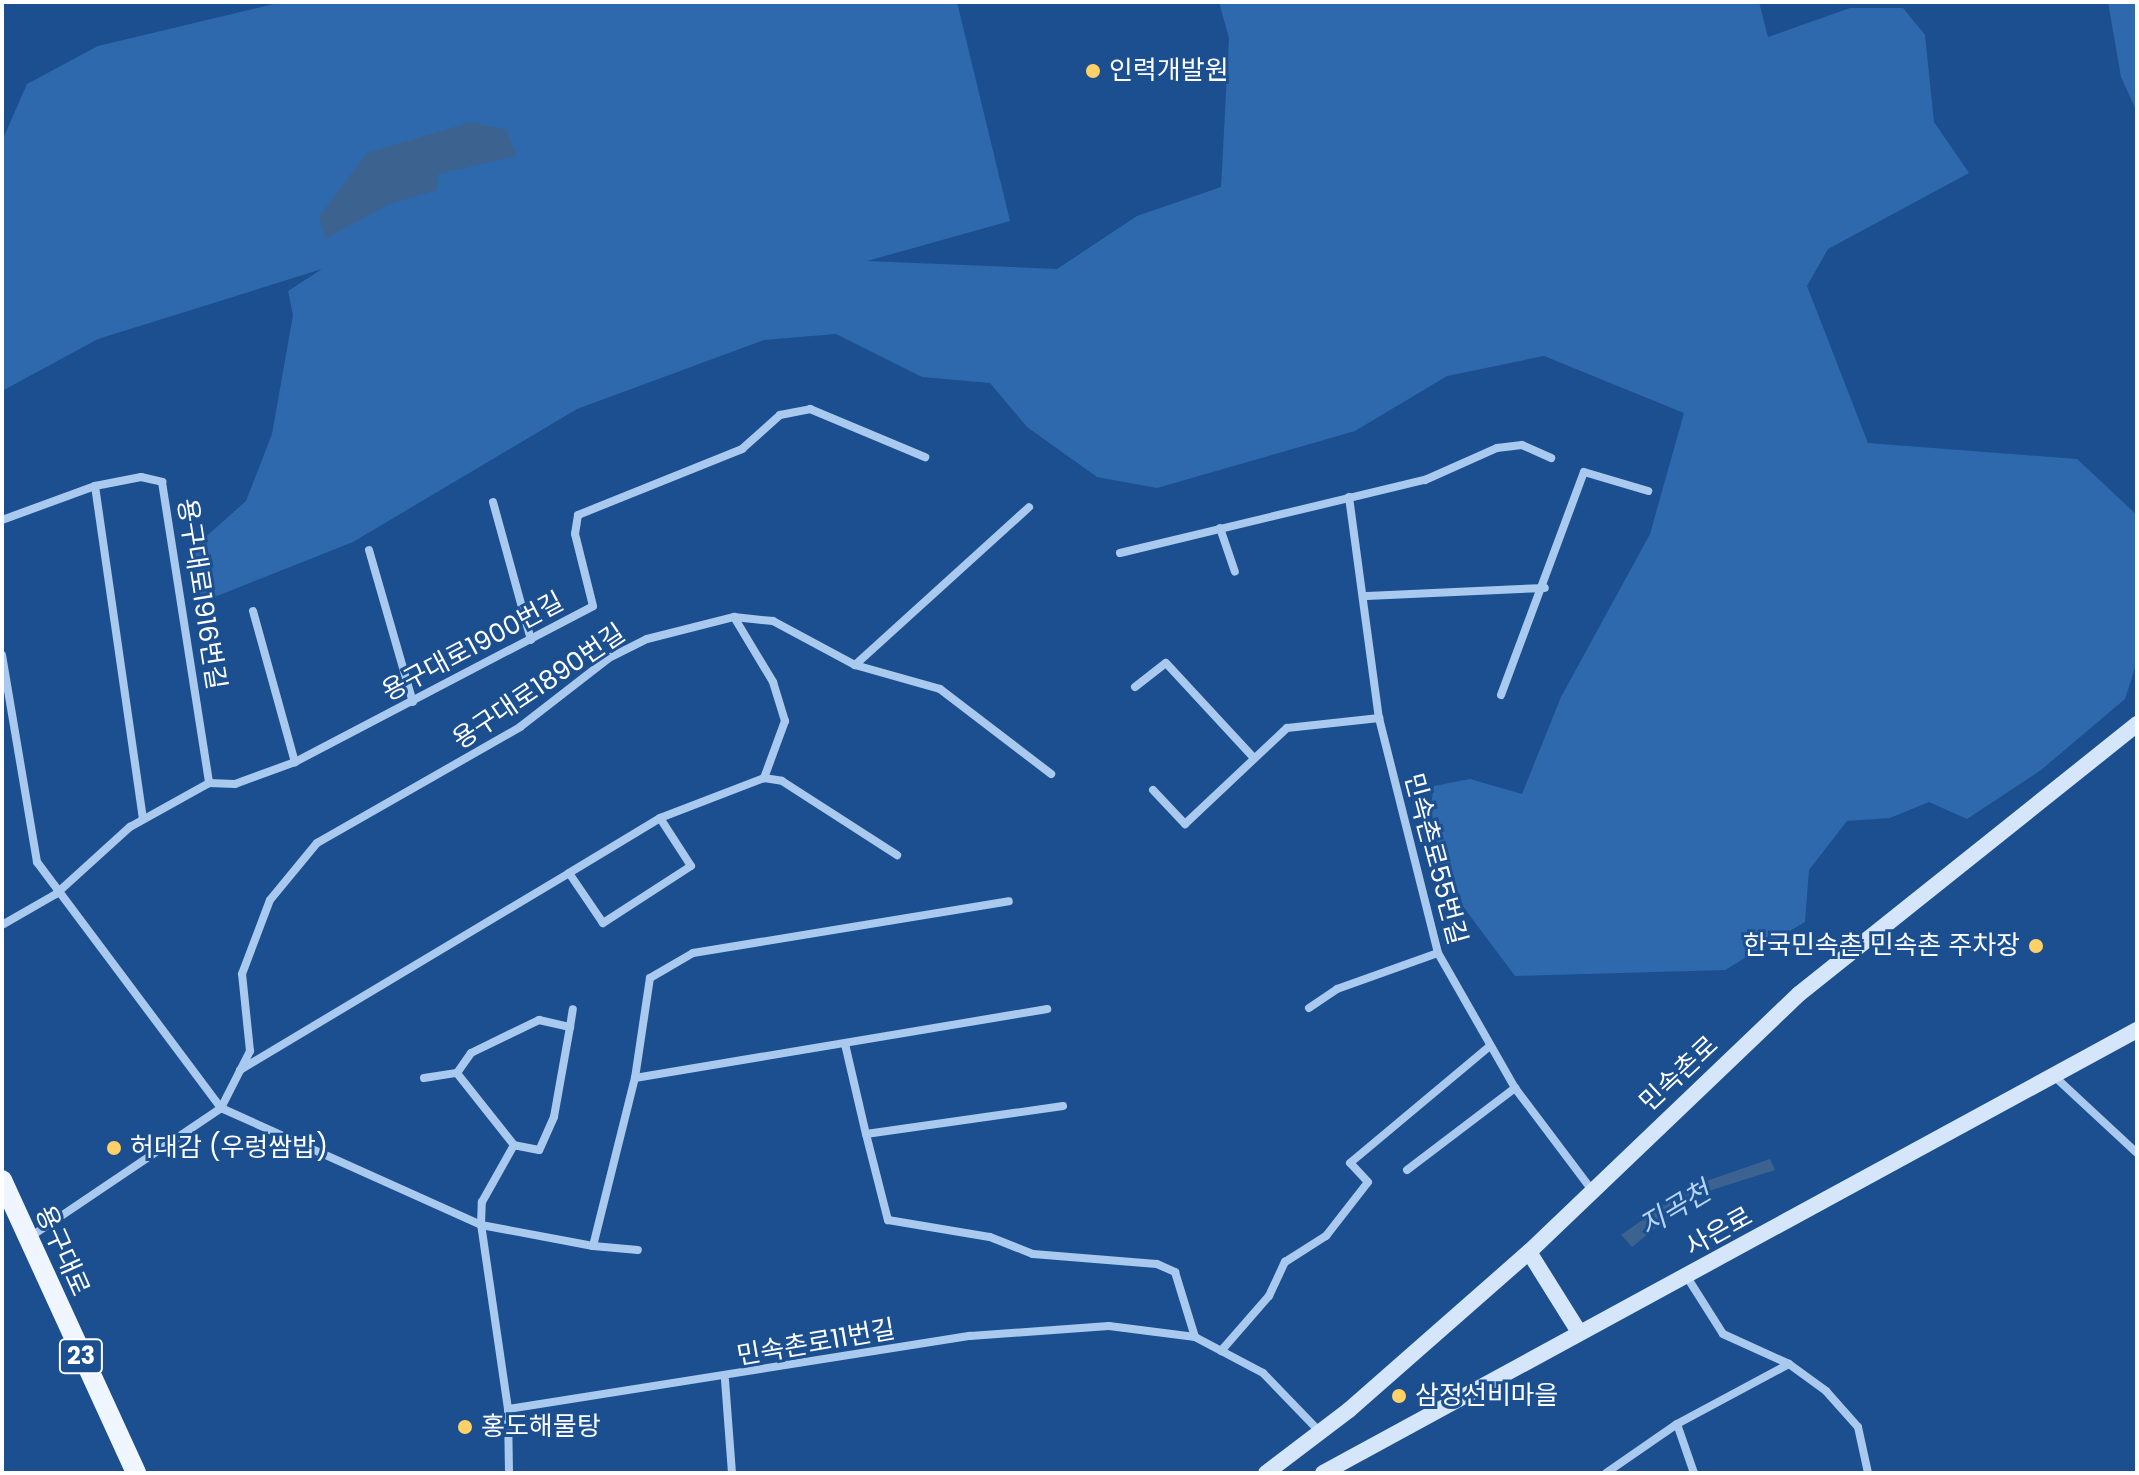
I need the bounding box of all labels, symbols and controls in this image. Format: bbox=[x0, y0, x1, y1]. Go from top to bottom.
place label: 인력개발원 bbox=[1109, 55, 1229, 87]
marker: 인력개발원 bbox=[1084, 62, 1102, 80]
street label: 용구대로1916번길 bbox=[170, 496, 232, 692]
street label: 용구대로1900번길 bbox=[377, 586, 569, 708]
street label: 용구대로1890번길 bbox=[447, 618, 631, 756]
street label: 민속촌로55번길 bbox=[1397, 770, 1473, 948]
place label: 한국민속촌 민속촌 주차장 bbox=[1743, 930, 2020, 962]
marker: 한국민속촌 민속촌 주차장 bbox=[2027, 937, 2045, 955]
street label: 민속촌로 bbox=[1633, 1030, 1725, 1118]
place label: 허대감 (우렁쌈밥) bbox=[130, 1132, 328, 1164]
marker: 허대감 (우렁쌈밥) bbox=[105, 1139, 123, 1157]
water label: 지곡천 bbox=[1633, 1175, 1717, 1243]
street label: 용구대로 bbox=[28, 1201, 96, 1301]
street label: 사은로 bbox=[1680, 1201, 1758, 1263]
street label: 민속촌로11번길 bbox=[734, 1314, 898, 1372]
road number: 23 bbox=[57, 1336, 105, 1376]
place label: 삼정선비마을 bbox=[1415, 1380, 1559, 1412]
marker: 삼정선비마을 bbox=[1390, 1387, 1408, 1405]
place label: 홍도해물탕 bbox=[481, 1411, 601, 1443]
marker: 홍도해물탕 bbox=[456, 1418, 474, 1436]

